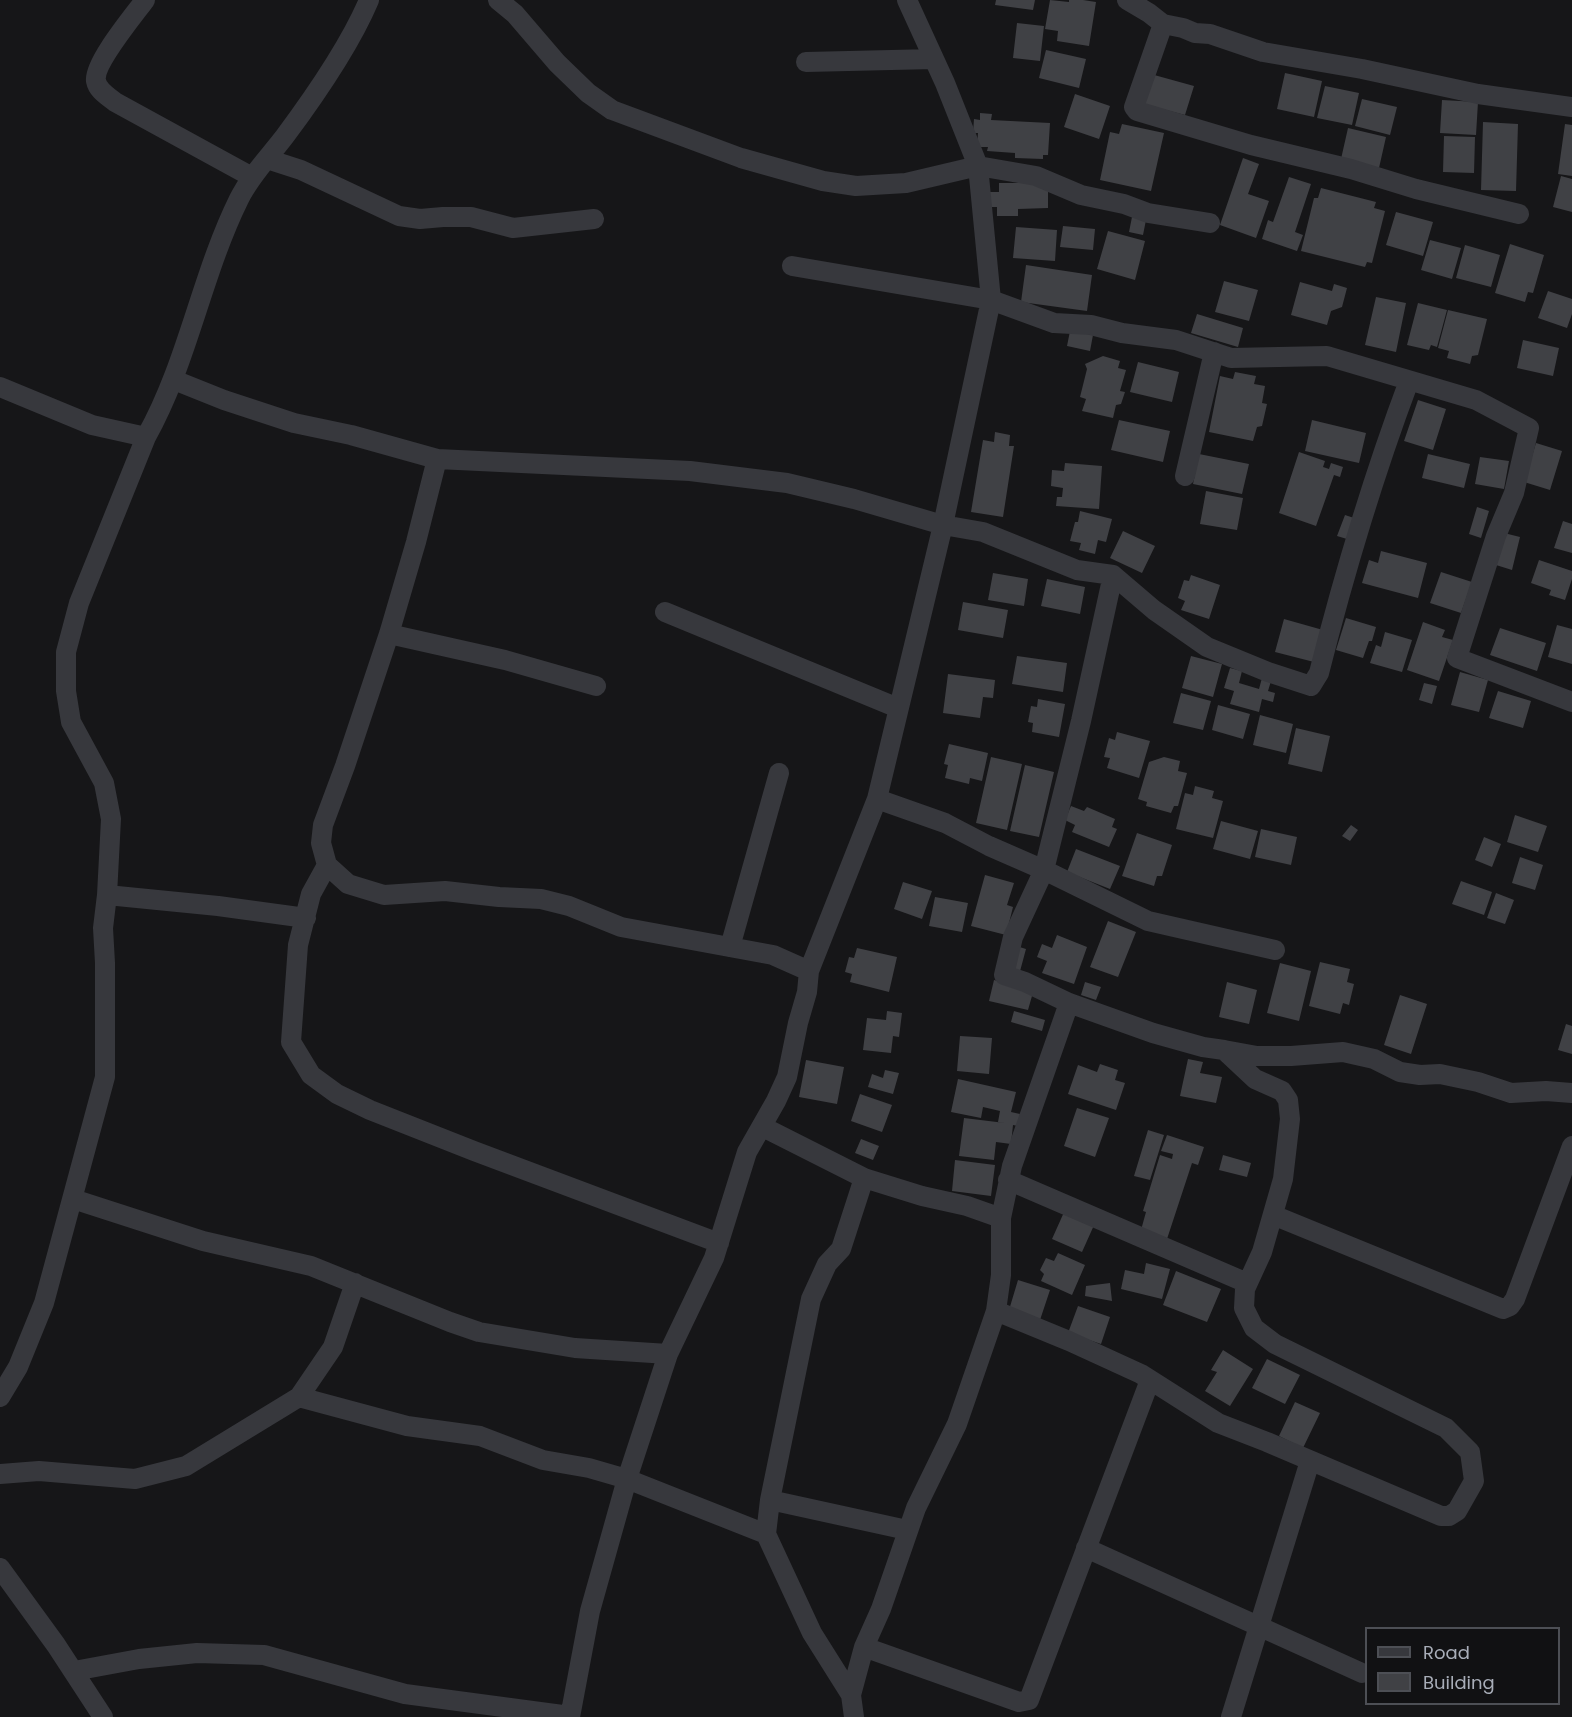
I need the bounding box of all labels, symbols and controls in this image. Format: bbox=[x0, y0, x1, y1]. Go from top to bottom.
legend bbox=[1365, 1627, 1560, 1705]
text: Road bbox=[1423, 1640, 1470, 1665]
text: Building bbox=[1423, 1670, 1495, 1695]

